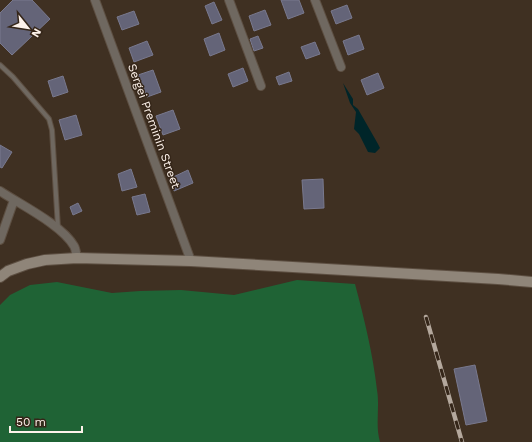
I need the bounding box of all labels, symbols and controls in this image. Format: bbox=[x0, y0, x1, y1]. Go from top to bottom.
north arrow bbox=[8, 8, 48, 48]
text: N bbox=[29, 26, 44, 40]
street label: Sergei Preminin Street bbox=[125, 62, 183, 190]
scale bar bbox=[10, 408, 82, 434]
text: 50 m bbox=[16, 415, 46, 429]

